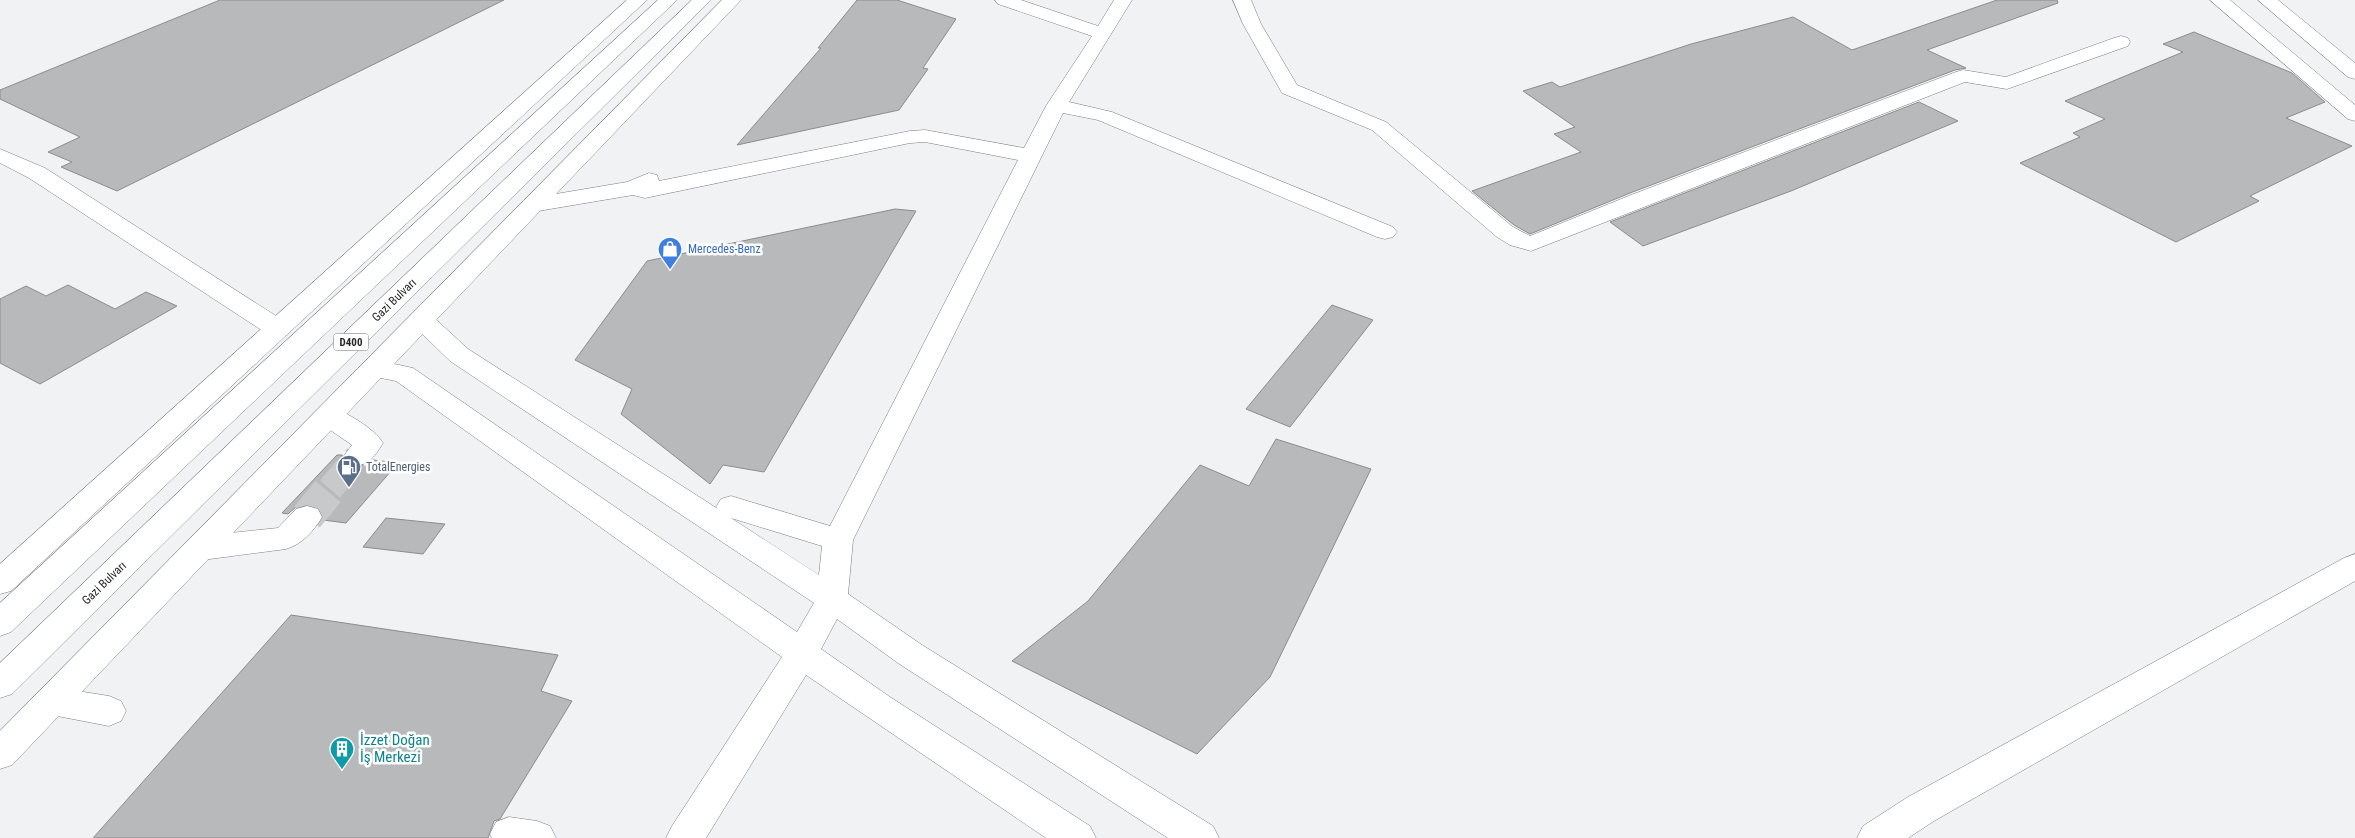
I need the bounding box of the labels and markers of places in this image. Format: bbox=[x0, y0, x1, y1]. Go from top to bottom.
shop icon: Mercedes-Benz bbox=[657, 236, 683, 270]
place label: Mercedes-Benz bbox=[688, 242, 761, 256]
fuel station icon: TotalEnergies bbox=[336, 454, 362, 488]
place label: TotalEnergies bbox=[366, 460, 430, 474]
place label: İzzet Doğan İş Merkezi bbox=[360, 731, 430, 766]
building icon: İzzet Doğan İş Merkezi bbox=[329, 736, 355, 770]

